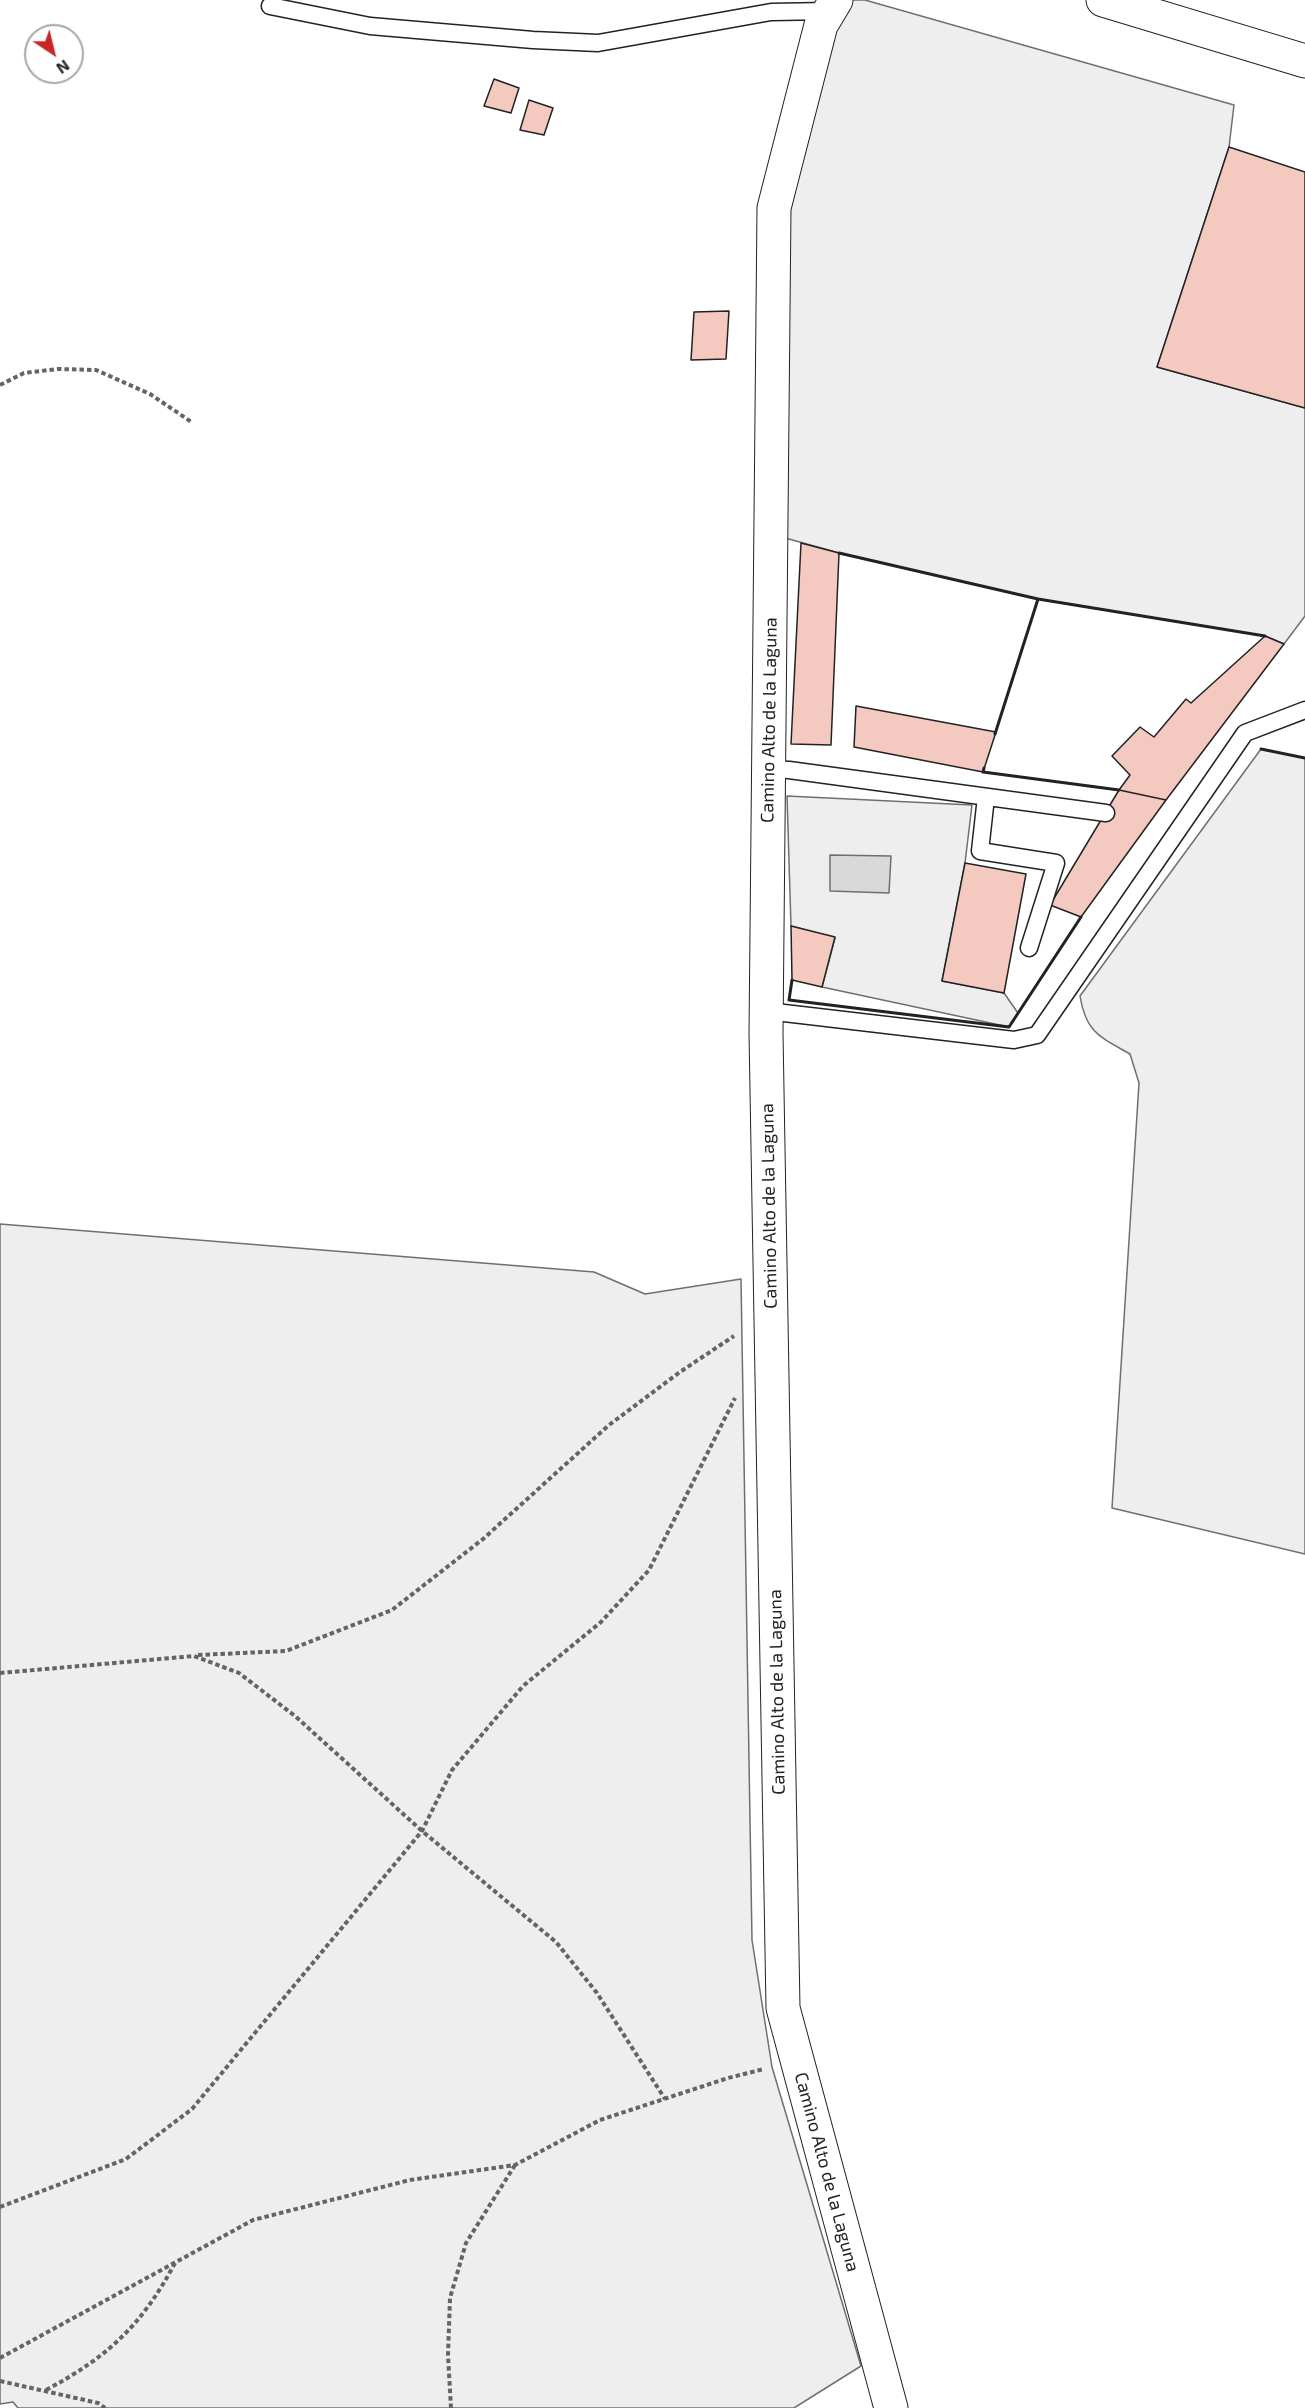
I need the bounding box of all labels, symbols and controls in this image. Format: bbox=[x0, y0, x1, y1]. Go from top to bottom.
north arrow bbox=[24, 24, 84, 84]
text: N bbox=[53, 56, 74, 79]
street label: Camino Alto de la Laguna bbox=[756, 617, 782, 823]
street label: Camino Alto de la Laguna bbox=[756, 1103, 782, 1309]
street label: Camino Alto de la Laguna bbox=[764, 1589, 790, 1795]
street label: Camino Alto de la Laguna bbox=[790, 2070, 864, 2274]

